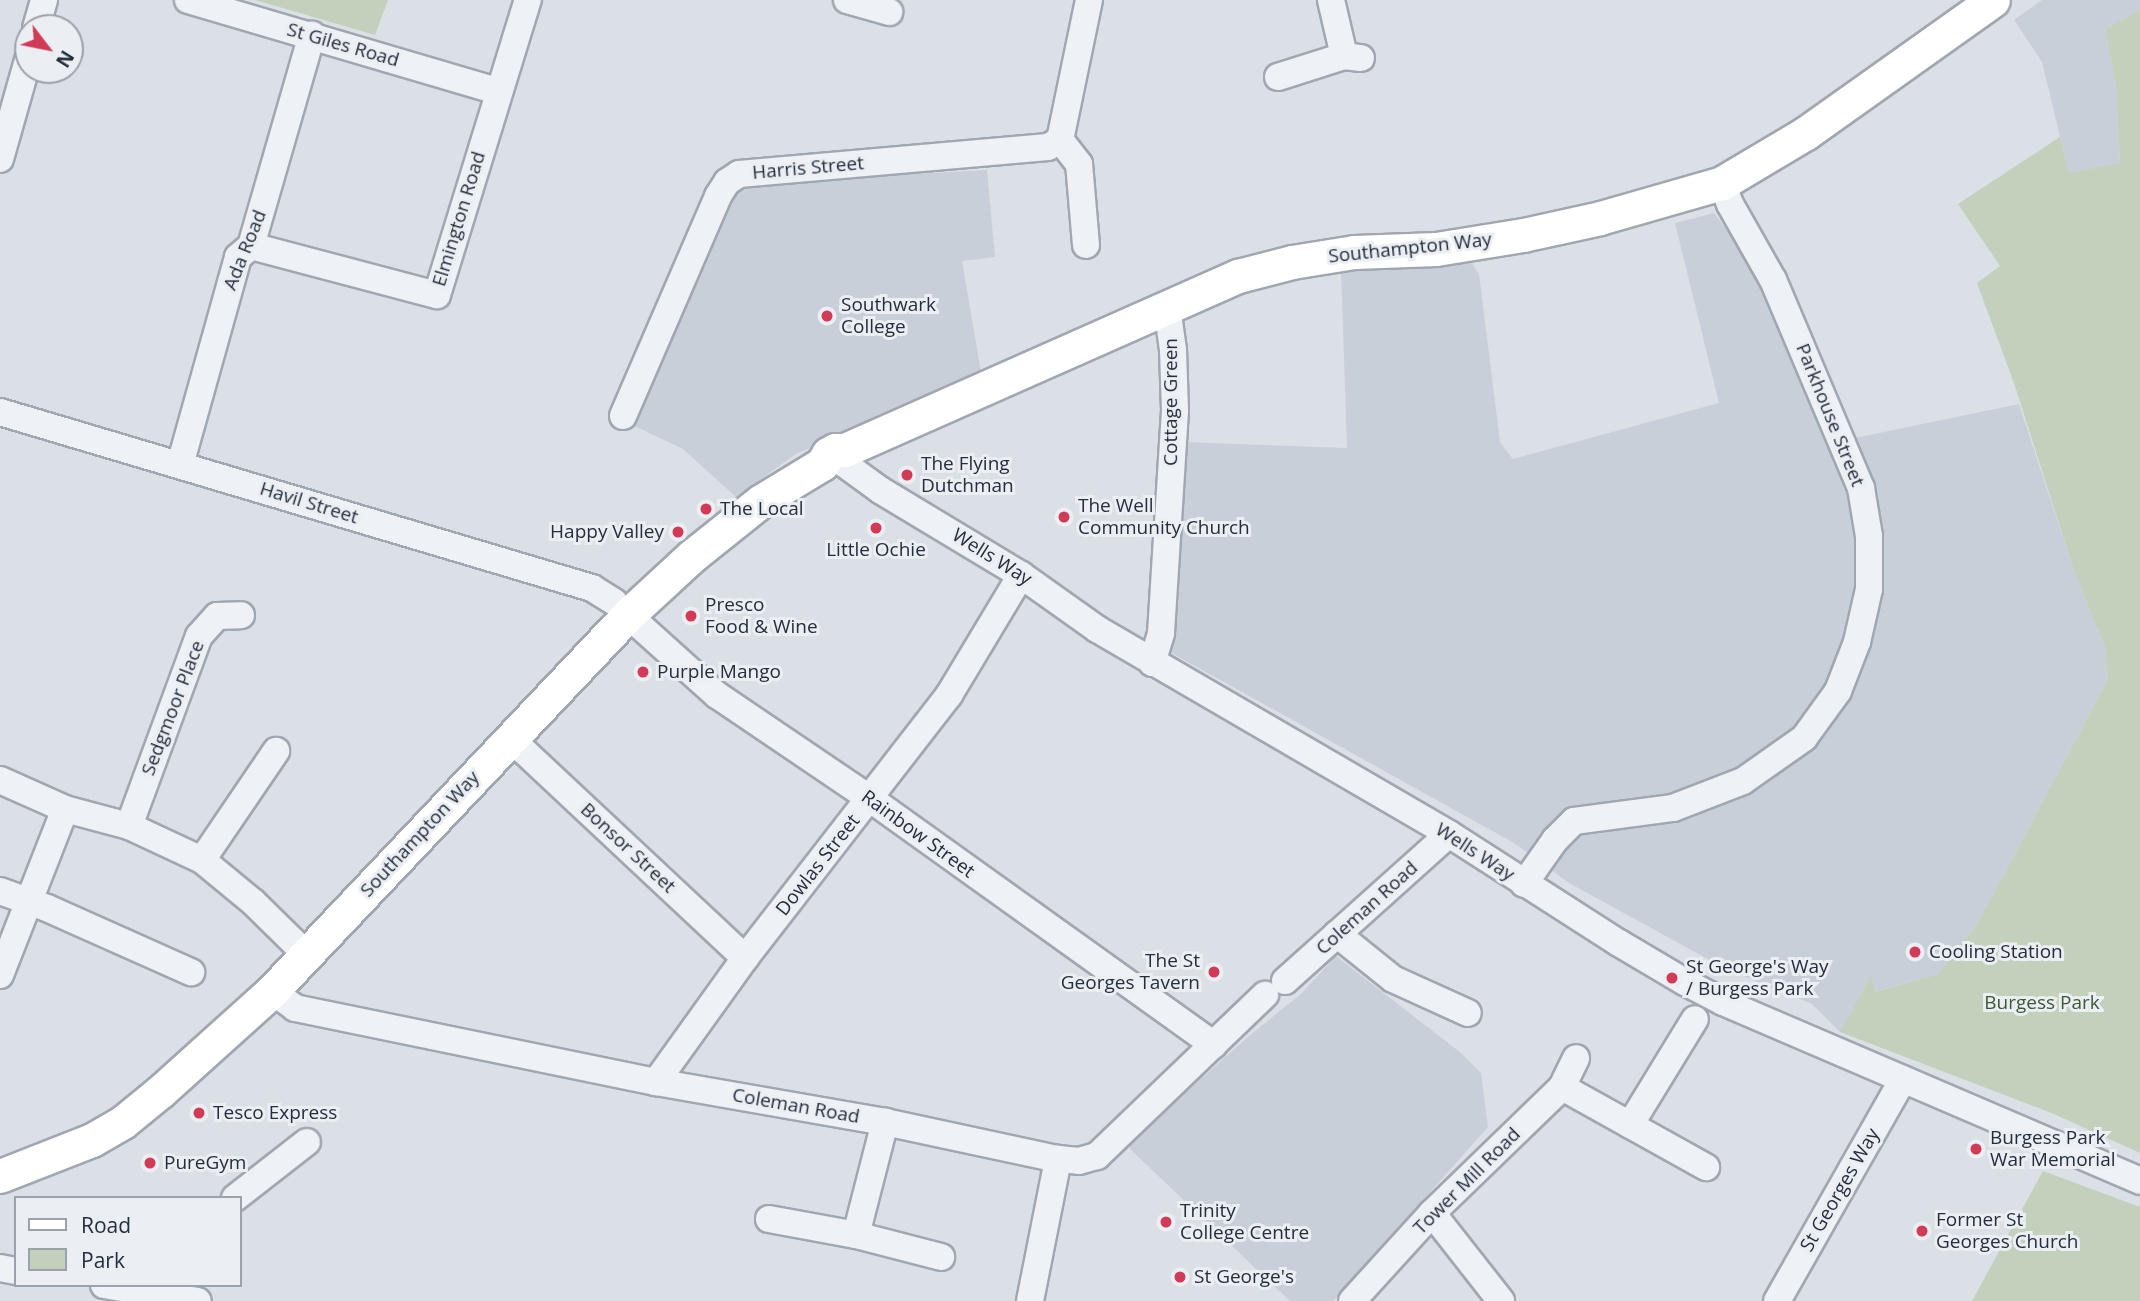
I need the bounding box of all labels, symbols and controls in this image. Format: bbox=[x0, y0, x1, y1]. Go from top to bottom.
north arrow bbox=[14, 14, 84, 84]
street label: St Giles Road bbox=[284, 18, 402, 72]
text: N bbox=[50, 46, 80, 73]
street label: Elmington Road bbox=[428, 149, 490, 289]
street label: Harris Street bbox=[751, 152, 865, 184]
street label: Ada Road bbox=[219, 207, 271, 293]
street label: Southampton Way bbox=[1327, 228, 1493, 268]
place label: Southwark College bbox=[841, 294, 936, 338]
marker: Southwark College bbox=[819, 308, 835, 324]
street label: Cottage Green bbox=[1160, 338, 1182, 466]
street label: Parkhouse Street bbox=[1791, 340, 1869, 490]
place label: The Flying Dutchman bbox=[921, 453, 1014, 497]
marker: The Flying Dutchman bbox=[899, 467, 915, 483]
street label: Havil Street bbox=[257, 477, 361, 529]
place label: The Well Community Church bbox=[1078, 495, 1250, 539]
place label: The Local bbox=[720, 498, 804, 520]
marker: The Local bbox=[698, 501, 714, 517]
marker: The Well Community Church bbox=[1056, 509, 1072, 525]
marker: Little Ochie bbox=[868, 520, 884, 536]
place label: Happy Valley bbox=[550, 521, 664, 543]
marker: Happy Valley bbox=[670, 524, 686, 540]
street label: Wells Way bbox=[948, 524, 1036, 590]
place label: Little Ochie bbox=[826, 539, 926, 561]
place label: Presco Food & Wine bbox=[705, 594, 818, 638]
marker: Presco Food & Wine bbox=[683, 608, 699, 624]
street label: Sedgmoor Place bbox=[137, 637, 209, 779]
place label: Purple Mango bbox=[657, 661, 781, 683]
marker: Purple Mango bbox=[635, 664, 651, 680]
street label: Southampton Way bbox=[356, 766, 484, 902]
street label: Rainbow Street bbox=[857, 785, 979, 883]
street label: Bonsor Street bbox=[576, 798, 680, 898]
street label: Dowlas Street bbox=[771, 810, 865, 920]
street label: Wells Way bbox=[1431, 818, 1519, 886]
street label: Coleman Road bbox=[1311, 856, 1423, 960]
place label: Cooling Station bbox=[1929, 941, 2063, 963]
marker: Cooling Station bbox=[1907, 944, 1923, 960]
place label: The St Georges Tavern bbox=[1061, 950, 1200, 994]
place label: St George's Way / Burgess Park bbox=[1686, 956, 1829, 1000]
marker: The St Georges Tavern bbox=[1206, 964, 1222, 980]
marker: St George's Way / Burgess Park bbox=[1664, 970, 1680, 986]
park label: Burgess Park bbox=[1984, 992, 2100, 1014]
street label: Coleman Road bbox=[731, 1084, 861, 1128]
place label: Tesco Express bbox=[213, 1102, 337, 1124]
marker: Tesco Express bbox=[191, 1105, 207, 1121]
street label: Tower Mill Road bbox=[1409, 1123, 1525, 1239]
street label: St Georges Way bbox=[1796, 1124, 1884, 1256]
place label: Burgess Park War Memorial bbox=[1990, 1127, 2115, 1171]
marker: Burgess Park War Memorial bbox=[1968, 1141, 1984, 1157]
place label: PureGym bbox=[164, 1152, 246, 1174]
marker: PureGym bbox=[142, 1155, 158, 1171]
legend bbox=[14, 1196, 242, 1287]
place label: Trinity College Centre bbox=[1180, 1200, 1309, 1244]
place label: Former St Georges Church bbox=[1936, 1209, 2078, 1253]
text: Road bbox=[81, 1211, 131, 1239]
marker: Trinity College Centre bbox=[1158, 1214, 1174, 1230]
marker: Former St Georges Church bbox=[1914, 1223, 1930, 1239]
text: Park bbox=[81, 1246, 125, 1274]
place label: St George's bbox=[1194, 1266, 1294, 1288]
marker: St George's bbox=[1172, 1269, 1188, 1285]

